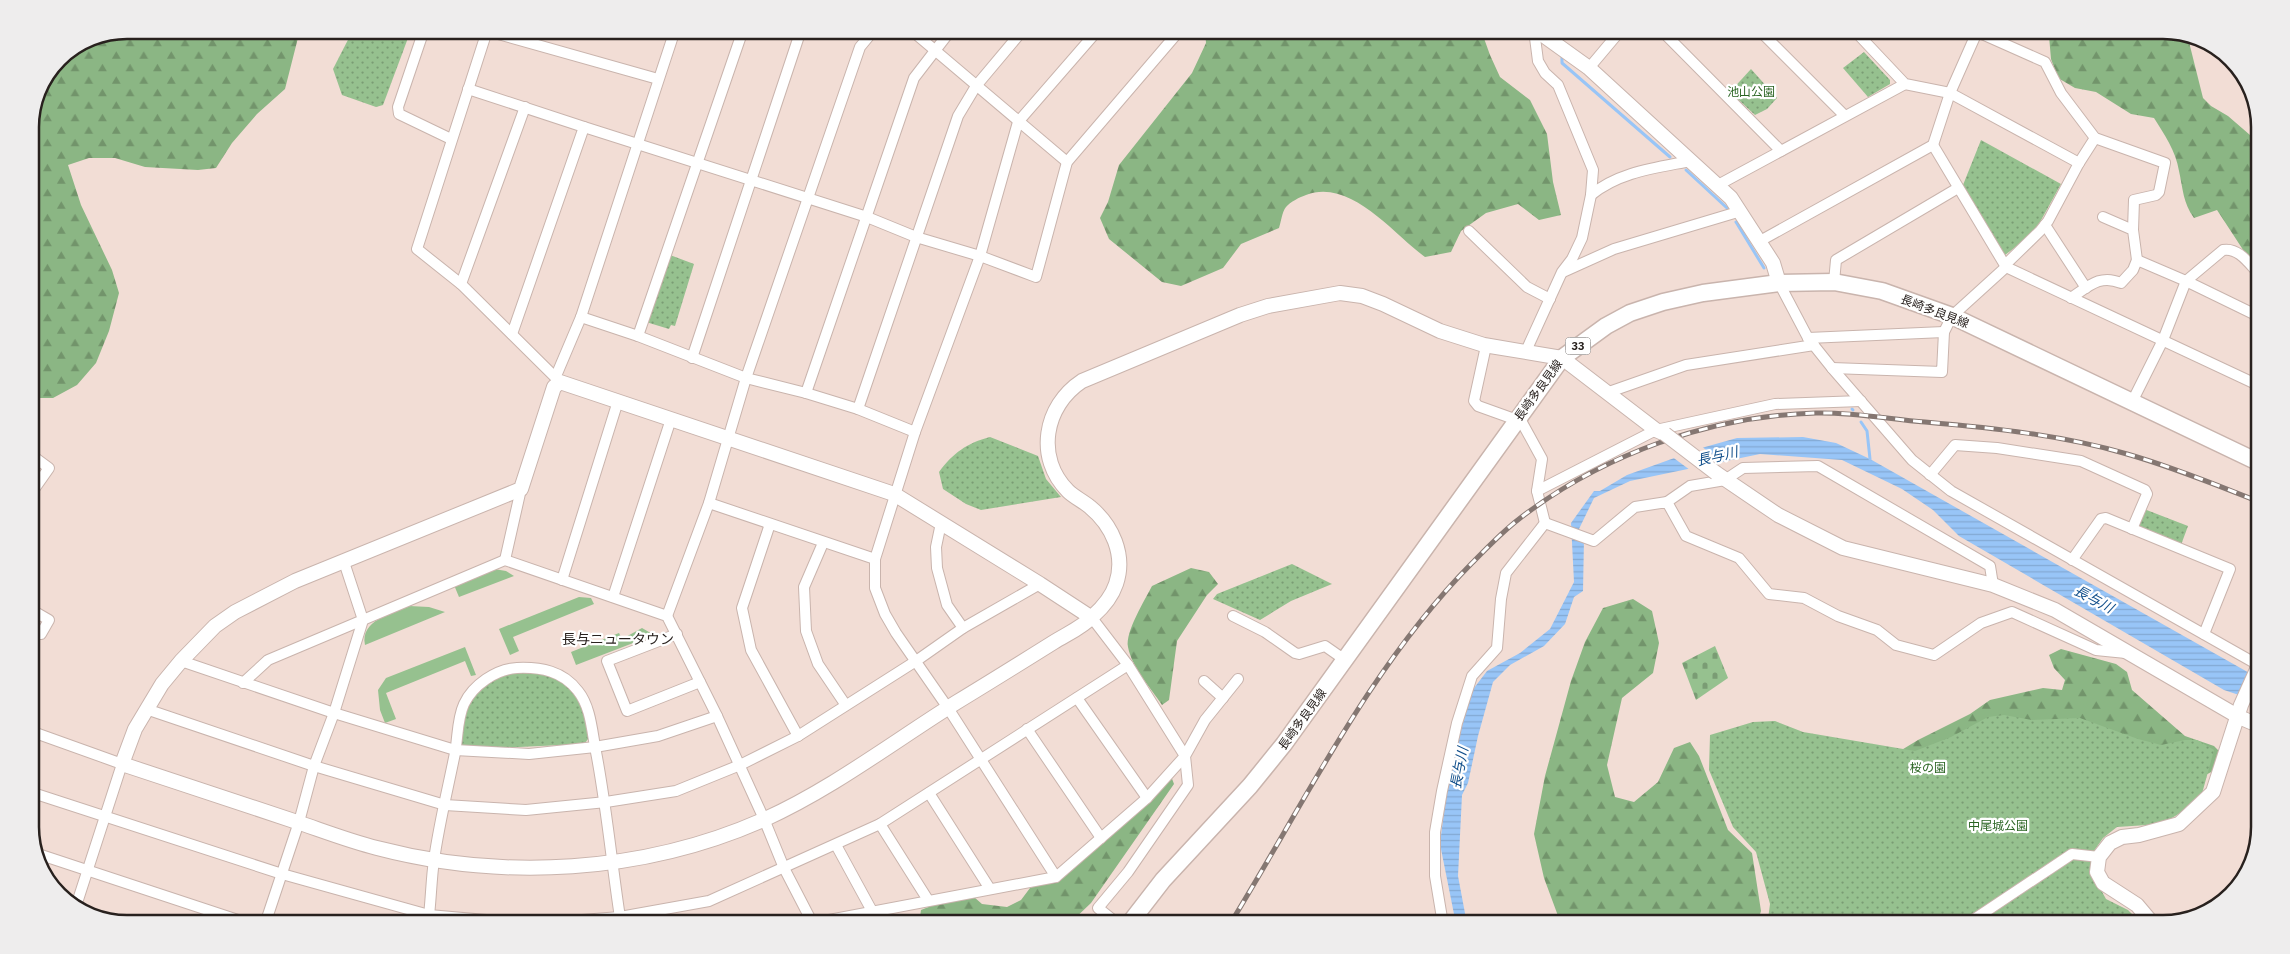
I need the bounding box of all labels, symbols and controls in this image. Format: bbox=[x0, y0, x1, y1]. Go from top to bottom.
park label: 池山公園 bbox=[1727, 84, 1775, 99]
street label: 長崎多良見線 bbox=[1899, 291, 1971, 331]
road number: 33 bbox=[1566, 338, 1590, 354]
street label: 長崎多良見線 bbox=[1511, 356, 1565, 424]
water label: 長与川 bbox=[1695, 442, 1741, 469]
water label: 長与川 bbox=[2071, 581, 2119, 618]
district label: 長与ニュータウン bbox=[562, 630, 674, 648]
street label: 長崎多良見線 bbox=[1275, 685, 1329, 753]
water label: 長与川 bbox=[1446, 744, 1472, 790]
park label: 桜の園 bbox=[1910, 760, 1946, 775]
park label: 中尾城公園 bbox=[1968, 818, 2028, 833]

